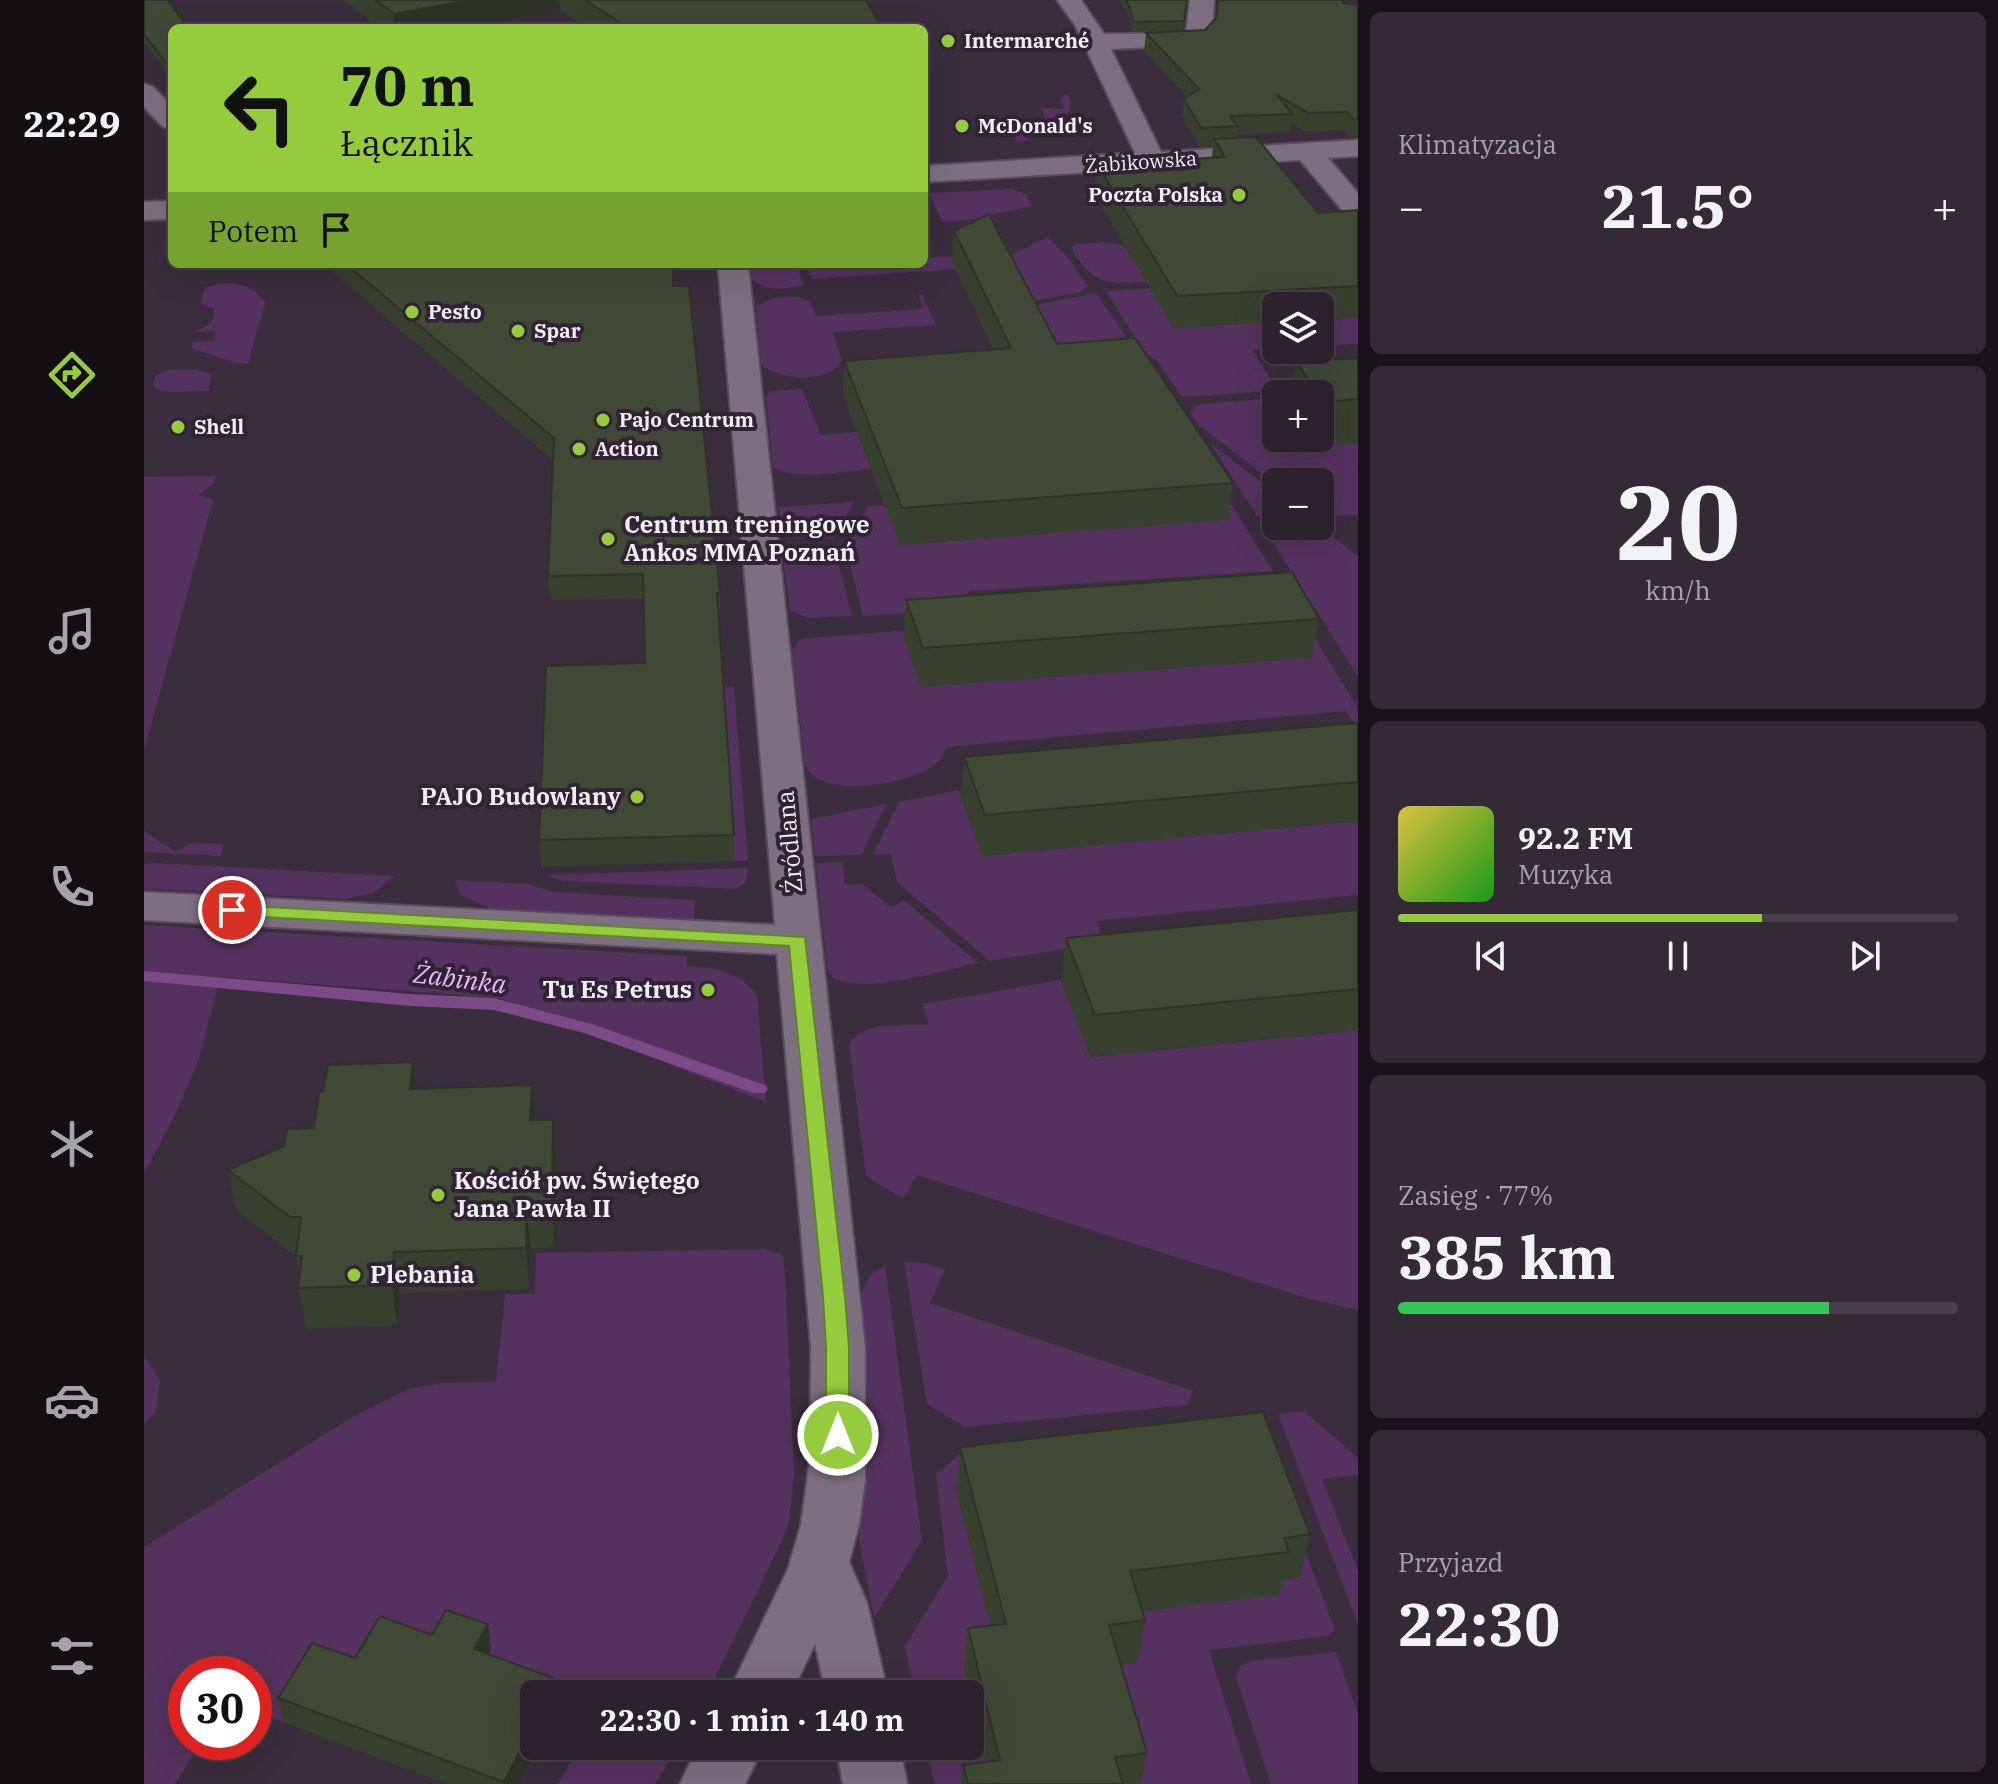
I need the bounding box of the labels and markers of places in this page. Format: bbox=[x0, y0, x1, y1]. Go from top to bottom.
place label: Intermarché bbox=[964, 27, 1089, 54]
marker: Intermarché bbox=[939, 32, 957, 50]
place label: McDonald's bbox=[978, 112, 1093, 139]
marker: McDonald's bbox=[953, 117, 971, 135]
place label: Poczta Polska bbox=[1088, 181, 1223, 208]
marker: Poczta Polska bbox=[1230, 186, 1248, 204]
place label: Pesto bbox=[428, 298, 482, 325]
marker: Pesto bbox=[403, 303, 421, 321]
place label: Spar bbox=[534, 317, 581, 344]
marker: Spar bbox=[509, 322, 527, 340]
place label: Pajo Centrum bbox=[619, 406, 754, 433]
marker: Pajo Centrum bbox=[594, 411, 612, 429]
place label: Shell bbox=[194, 413, 244, 440]
marker: Shell bbox=[169, 418, 187, 436]
place label: Action bbox=[595, 435, 659, 462]
marker: Action bbox=[570, 440, 588, 458]
place label: Centrum treningowe Ankos MMA Poznań bbox=[624, 508, 870, 568]
marker: Centrum treningowe Ankos MMA Poznań bbox=[599, 530, 617, 548]
place label: PAJO Budowlany bbox=[421, 780, 621, 812]
marker: PAJO Budowlany bbox=[628, 788, 646, 806]
pin bbox=[198, 876, 266, 944]
place label: Tu Es Petrus bbox=[542, 973, 692, 1005]
marker: Tu Es Petrus bbox=[699, 981, 717, 999]
place label: Kościół pw. Świętego Jana Pawła II bbox=[454, 1164, 700, 1224]
marker: Kościół pw. Świętego Jana Pawła II bbox=[429, 1186, 447, 1204]
place label: Plebania bbox=[370, 1258, 475, 1290]
marker: Plebania bbox=[345, 1266, 363, 1284]

